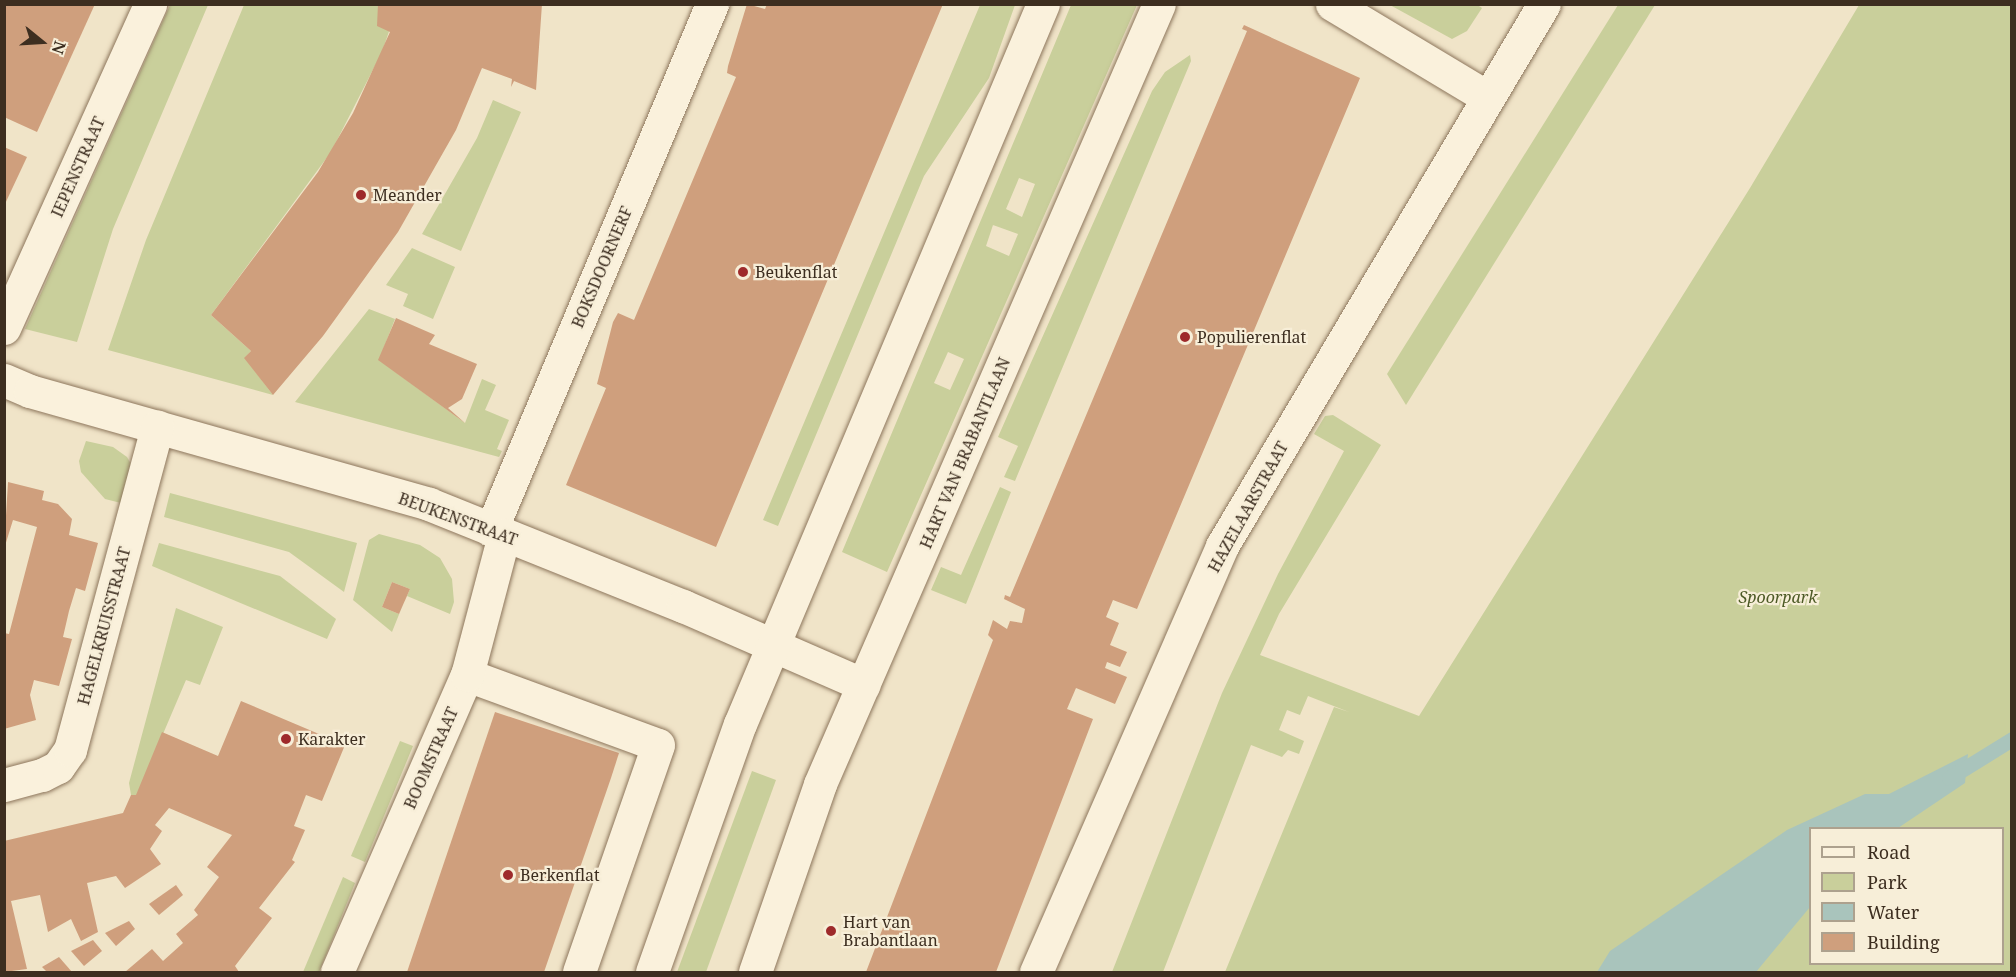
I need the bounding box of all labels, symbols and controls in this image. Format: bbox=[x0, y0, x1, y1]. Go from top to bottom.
north arrow bbox=[12, 12, 72, 72]
text: N bbox=[47, 38, 72, 57]
street label: IEPENSTRAAT bbox=[47, 114, 109, 220]
place label: Meander bbox=[373, 185, 442, 205]
marker: Meander bbox=[354, 188, 368, 202]
street label: BOKSDOORNERF bbox=[568, 203, 636, 331]
place label: Beukenflat bbox=[755, 262, 837, 282]
marker: Beukenflat bbox=[736, 265, 750, 279]
place label: Populierenflat bbox=[1197, 327, 1306, 347]
marker: Populierenflat bbox=[1178, 330, 1192, 344]
street label: HART VAN BRABANTLAAN bbox=[916, 355, 1014, 551]
street label: HAZELAARSTRAAT bbox=[1204, 438, 1292, 576]
street label: BEUKENSTRAAT bbox=[396, 489, 520, 549]
street label: HAGELKRUISSTRAAT bbox=[74, 545, 134, 707]
park label: Spoorpark bbox=[1739, 587, 1817, 607]
street label: BOOMSTRAAT bbox=[400, 704, 462, 812]
place label: Karakter bbox=[298, 729, 366, 749]
marker: Karakter bbox=[279, 732, 293, 746]
legend bbox=[1809, 827, 2004, 965]
text: Road bbox=[1867, 840, 1910, 864]
place label: Berkenflat bbox=[520, 865, 600, 885]
marker: Berkenflat bbox=[501, 868, 515, 882]
text: Park bbox=[1867, 870, 1907, 894]
text: Water bbox=[1867, 900, 1919, 924]
place label: Hart van Brabantlaan bbox=[843, 912, 938, 950]
marker: Hart van Brabantlaan bbox=[824, 924, 838, 938]
text: Building bbox=[1867, 930, 1940, 954]

